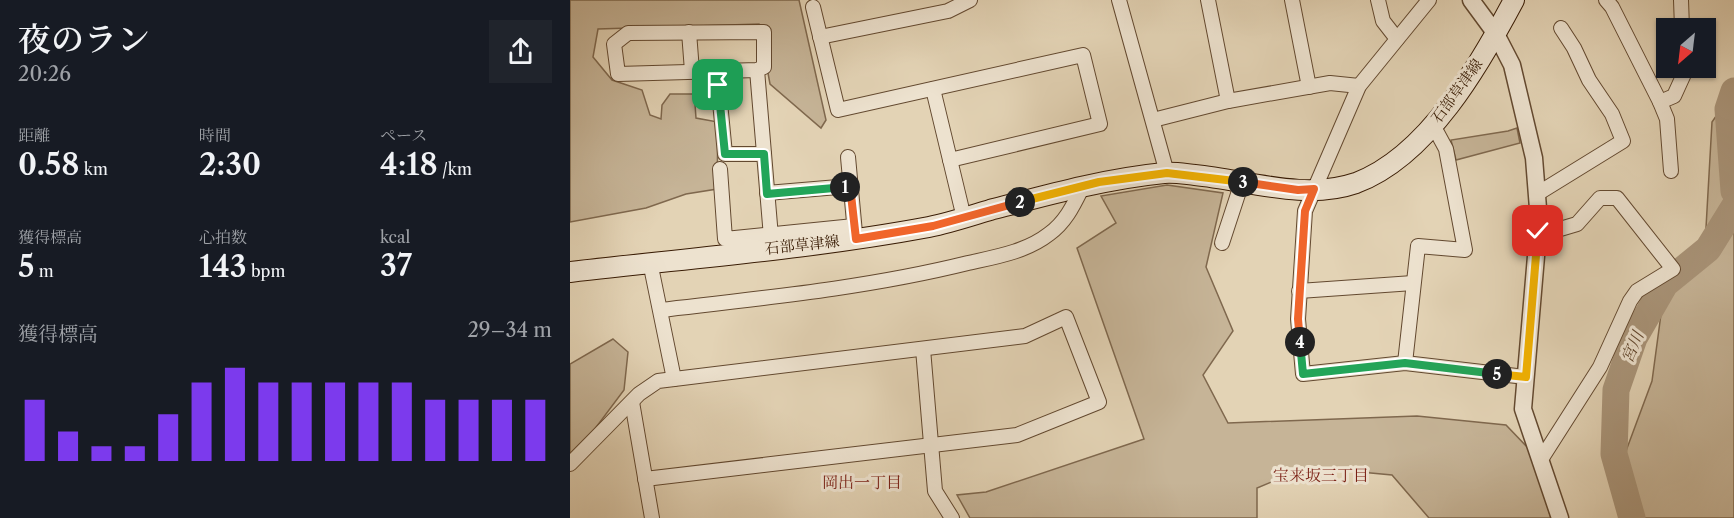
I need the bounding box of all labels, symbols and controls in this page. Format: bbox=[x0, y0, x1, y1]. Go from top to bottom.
north arrow bbox=[1656, 18, 1716, 78]
map controls bbox=[1656, 18, 1716, 78]
text: 夜のラン bbox=[18, 19, 150, 60]
button: share bbox=[489, 20, 552, 83]
street label: 石部草津線 bbox=[1427, 55, 1486, 127]
pin bbox=[692, 59, 743, 110]
text: 20:26 bbox=[18, 62, 71, 86]
icon: arrive bbox=[701, 68, 734, 101]
text: 距離 bbox=[18, 125, 50, 145]
text: 時間 bbox=[199, 125, 231, 145]
text: ペース bbox=[380, 125, 427, 145]
text: 0.58 bbox=[18, 146, 80, 183]
text: 2:30 bbox=[199, 146, 261, 183]
text: 4:18 bbox=[380, 146, 438, 183]
text: km bbox=[80, 159, 108, 179]
text: /km bbox=[438, 159, 472, 179]
pin: 3 bbox=[1228, 167, 1258, 197]
pin: 1 bbox=[830, 172, 860, 202]
text: 3 bbox=[1238, 172, 1248, 192]
text: 1 bbox=[841, 177, 849, 197]
pin: 2 bbox=[1005, 187, 1035, 217]
text: 2 bbox=[1015, 192, 1025, 212]
pin bbox=[1512, 205, 1563, 256]
icon: check bbox=[1521, 214, 1554, 247]
text: 獲得標高 bbox=[18, 227, 82, 247]
text: 心拍数 bbox=[199, 227, 247, 247]
text: kcal bbox=[380, 227, 410, 247]
street label: 石部草津線 bbox=[764, 231, 840, 258]
text: 37 bbox=[380, 247, 412, 284]
text: 5 bbox=[18, 248, 34, 285]
text: 143 bbox=[199, 248, 247, 285]
text: m bbox=[34, 261, 54, 281]
text: bpm bbox=[247, 261, 285, 281]
text: 29–34 m bbox=[467, 318, 552, 342]
text: 獲得標高 bbox=[18, 322, 98, 346]
pin: 4 bbox=[1285, 327, 1315, 357]
water label: 宮川 bbox=[1617, 327, 1648, 366]
text: 4 bbox=[1295, 332, 1305, 352]
pin: 5 bbox=[1482, 359, 1512, 389]
text: 5 bbox=[1493, 364, 1501, 384]
district label: 宝来坂三丁目 bbox=[1273, 465, 1369, 485]
district label: 岡出一丁目 bbox=[822, 472, 902, 492]

